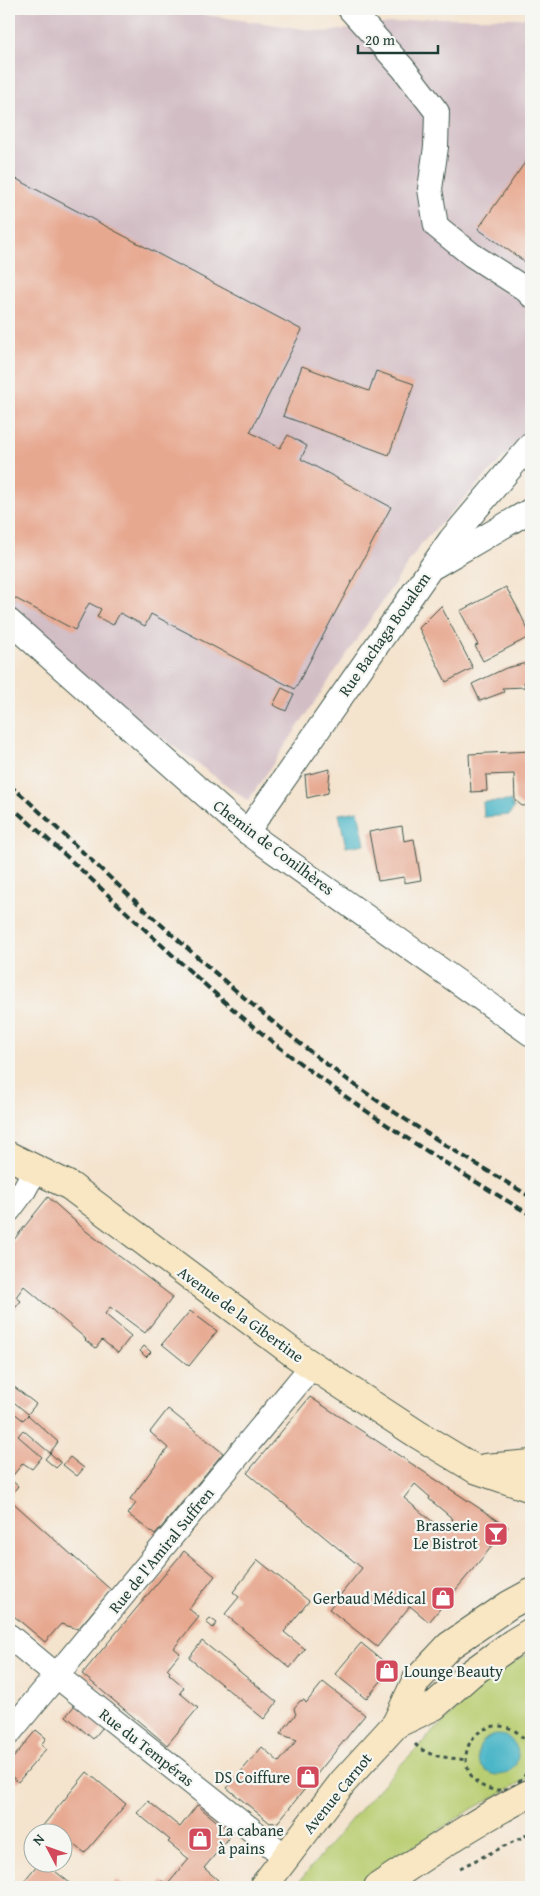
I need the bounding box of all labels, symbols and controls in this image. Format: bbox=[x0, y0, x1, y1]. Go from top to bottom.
scale bar bbox=[358, 22, 438, 54]
text: 20 m bbox=[365, 29, 396, 50]
street label: Rue Bachaga Boualem bbox=[332, 567, 436, 701]
street label: Chemin de Conilhères bbox=[208, 793, 340, 901]
street label: Avenue de la Gibertine bbox=[173, 1260, 309, 1368]
street label: Rue de l'Amiral Suffren bbox=[103, 1482, 219, 1618]
place label: Brasserie Le Bistrot bbox=[413, 1513, 478, 1555]
bar icon: Brasserie Le Bistrot bbox=[483, 1521, 509, 1547]
shop icon: Gerbaud Médical bbox=[430, 1585, 456, 1611]
place label: Gerbaud Médical bbox=[313, 1586, 427, 1610]
shop icon: Lounge Beauty bbox=[374, 1658, 400, 1684]
place label: Lounge Beauty bbox=[404, 1659, 503, 1683]
street label: Rue du Tempéras bbox=[94, 1702, 200, 1792]
street label: Avenue Carnot bbox=[297, 1747, 377, 1839]
shop icon: DS Coiffure bbox=[295, 1764, 321, 1790]
place label: DS Coiffure bbox=[215, 1765, 290, 1789]
place label: La cabane à pains bbox=[218, 1818, 284, 1860]
north arrow bbox=[22, 1824, 72, 1874]
shop icon: La cabane à pains bbox=[187, 1826, 213, 1852]
text: N bbox=[28, 1829, 49, 1850]

